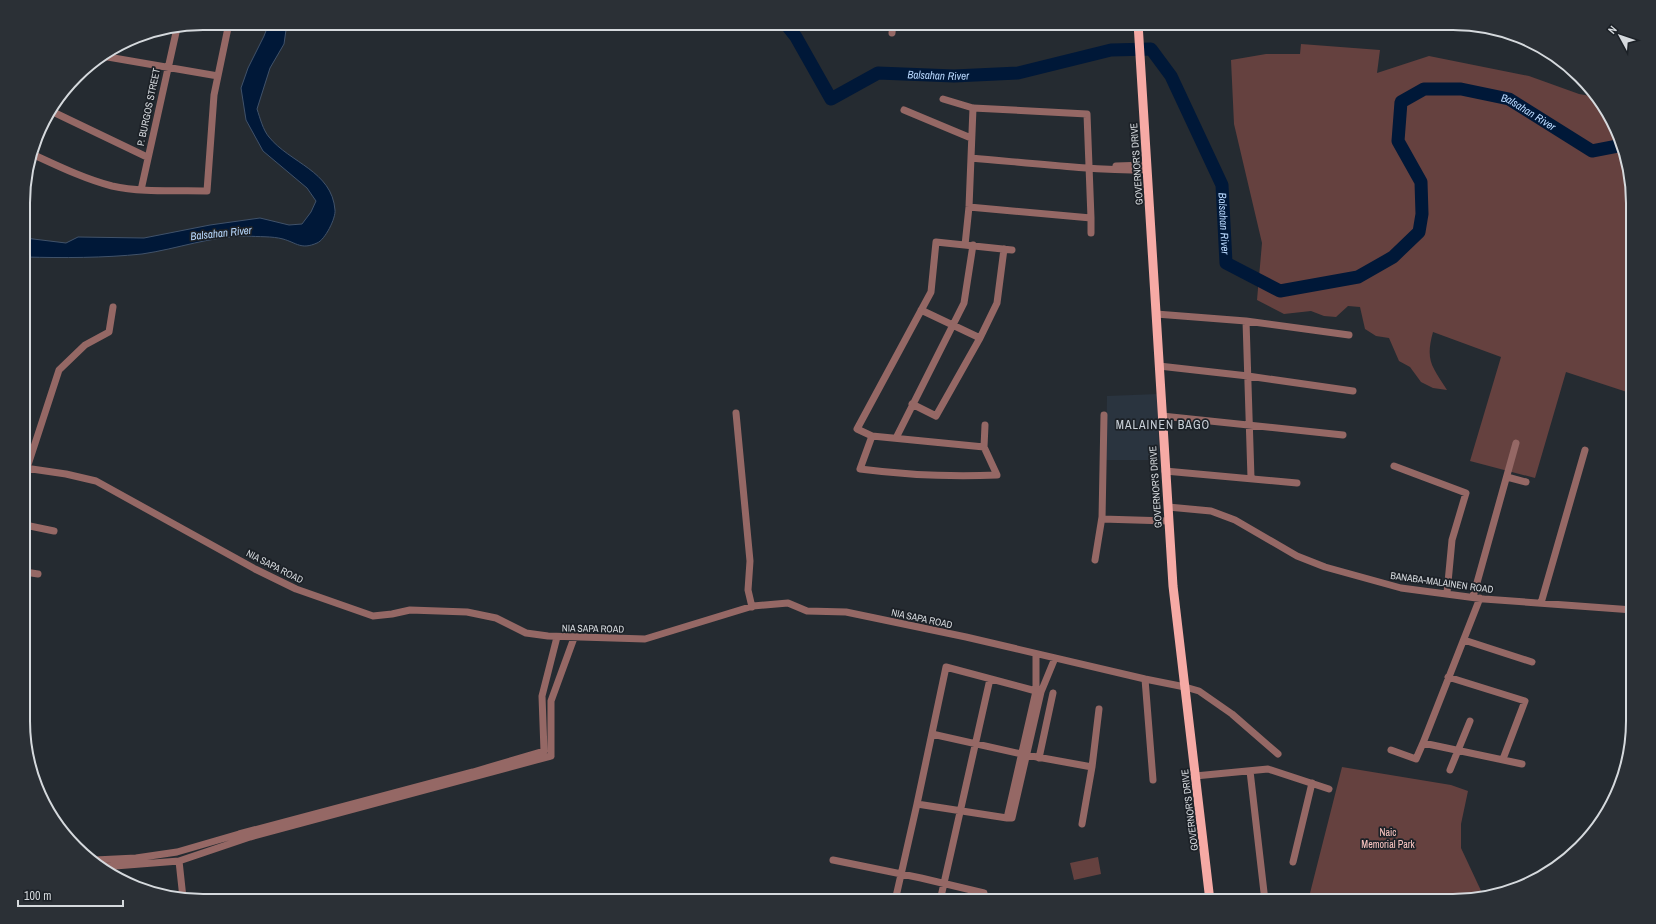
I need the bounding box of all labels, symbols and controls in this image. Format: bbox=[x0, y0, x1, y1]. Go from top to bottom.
north arrow bbox=[1600, 16, 1640, 56]
text: N bbox=[1605, 23, 1620, 37]
street label: P. BURGOS STREET bbox=[134, 67, 163, 147]
water label: Balsahan River bbox=[907, 67, 970, 83]
water label: Balsahan River bbox=[1500, 91, 1559, 134]
street label: GOVERNOR'S DRIVE bbox=[1127, 122, 1146, 205]
water label: Balsahan River bbox=[1215, 192, 1233, 256]
water label: Balsahan River bbox=[190, 223, 253, 243]
district label: MALAINEN BAGO bbox=[1116, 417, 1210, 433]
street label: GOVERNOR'S DRIVE bbox=[1146, 445, 1165, 528]
street label: NIA SAPA ROAD bbox=[244, 547, 306, 586]
street label: BANABA-MALAINEN ROAD bbox=[1390, 569, 1494, 596]
street label: NIA SAPA ROAD bbox=[890, 606, 954, 631]
street label: NIA SAPA ROAD bbox=[562, 621, 624, 636]
street label: GOVERNOR'S DRIVE bbox=[1178, 768, 1201, 852]
park label: Naic Memorial Park bbox=[1361, 826, 1416, 851]
scale bar bbox=[18, 882, 123, 908]
text: 100 m bbox=[24, 888, 51, 904]

